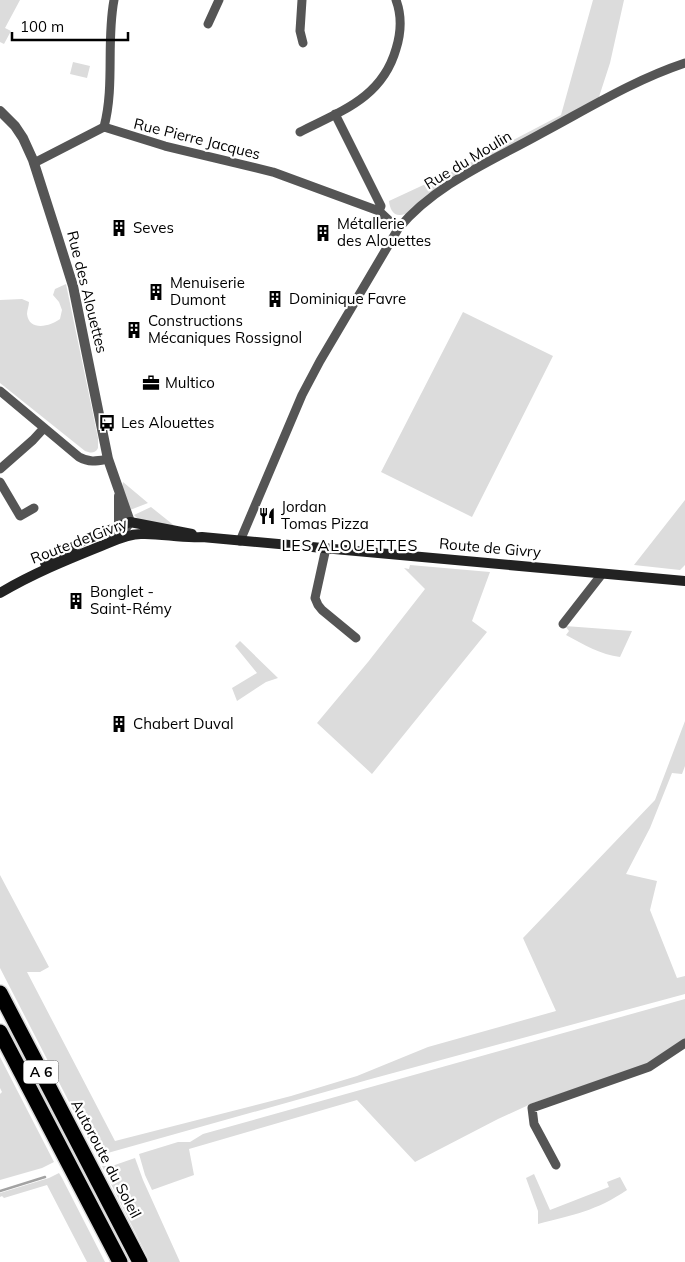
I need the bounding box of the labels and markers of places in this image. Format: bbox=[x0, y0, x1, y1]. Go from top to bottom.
place label: Métallerie des Alouettes bbox=[337, 214, 431, 250]
building icon: Seves bbox=[109, 218, 129, 238]
place label: Seves bbox=[133, 218, 174, 237]
building icon: Métallerie des Alouettes bbox=[313, 223, 333, 243]
place label: Menuiserie Dumont bbox=[170, 273, 245, 309]
building icon: Menuiserie Dumont bbox=[146, 282, 166, 302]
building icon: Dominique Favre bbox=[265, 289, 285, 309]
place label: Dominique Favre bbox=[289, 289, 406, 308]
place label: Constructions Mécaniques Rossignol bbox=[148, 311, 302, 347]
building icon: Constructions Mécaniques Rossignol bbox=[124, 320, 144, 340]
office icon: Multico bbox=[141, 373, 161, 393]
place label: Multico bbox=[165, 373, 215, 392]
bus stop icon: Les Alouettes bbox=[97, 413, 117, 433]
place label: Les Alouettes bbox=[121, 413, 214, 432]
place label: Jordan Tomas Pizza bbox=[281, 497, 369, 533]
restaurant icon: Jordan Tomas Pizza bbox=[257, 506, 277, 526]
place label: Bonglet - Saint-Rémy bbox=[90, 582, 172, 618]
building icon: Bonglet - Saint-Rémy bbox=[66, 591, 86, 611]
building icon: Chabert Duval bbox=[109, 714, 129, 734]
place label: Chabert Duval bbox=[133, 714, 233, 733]

